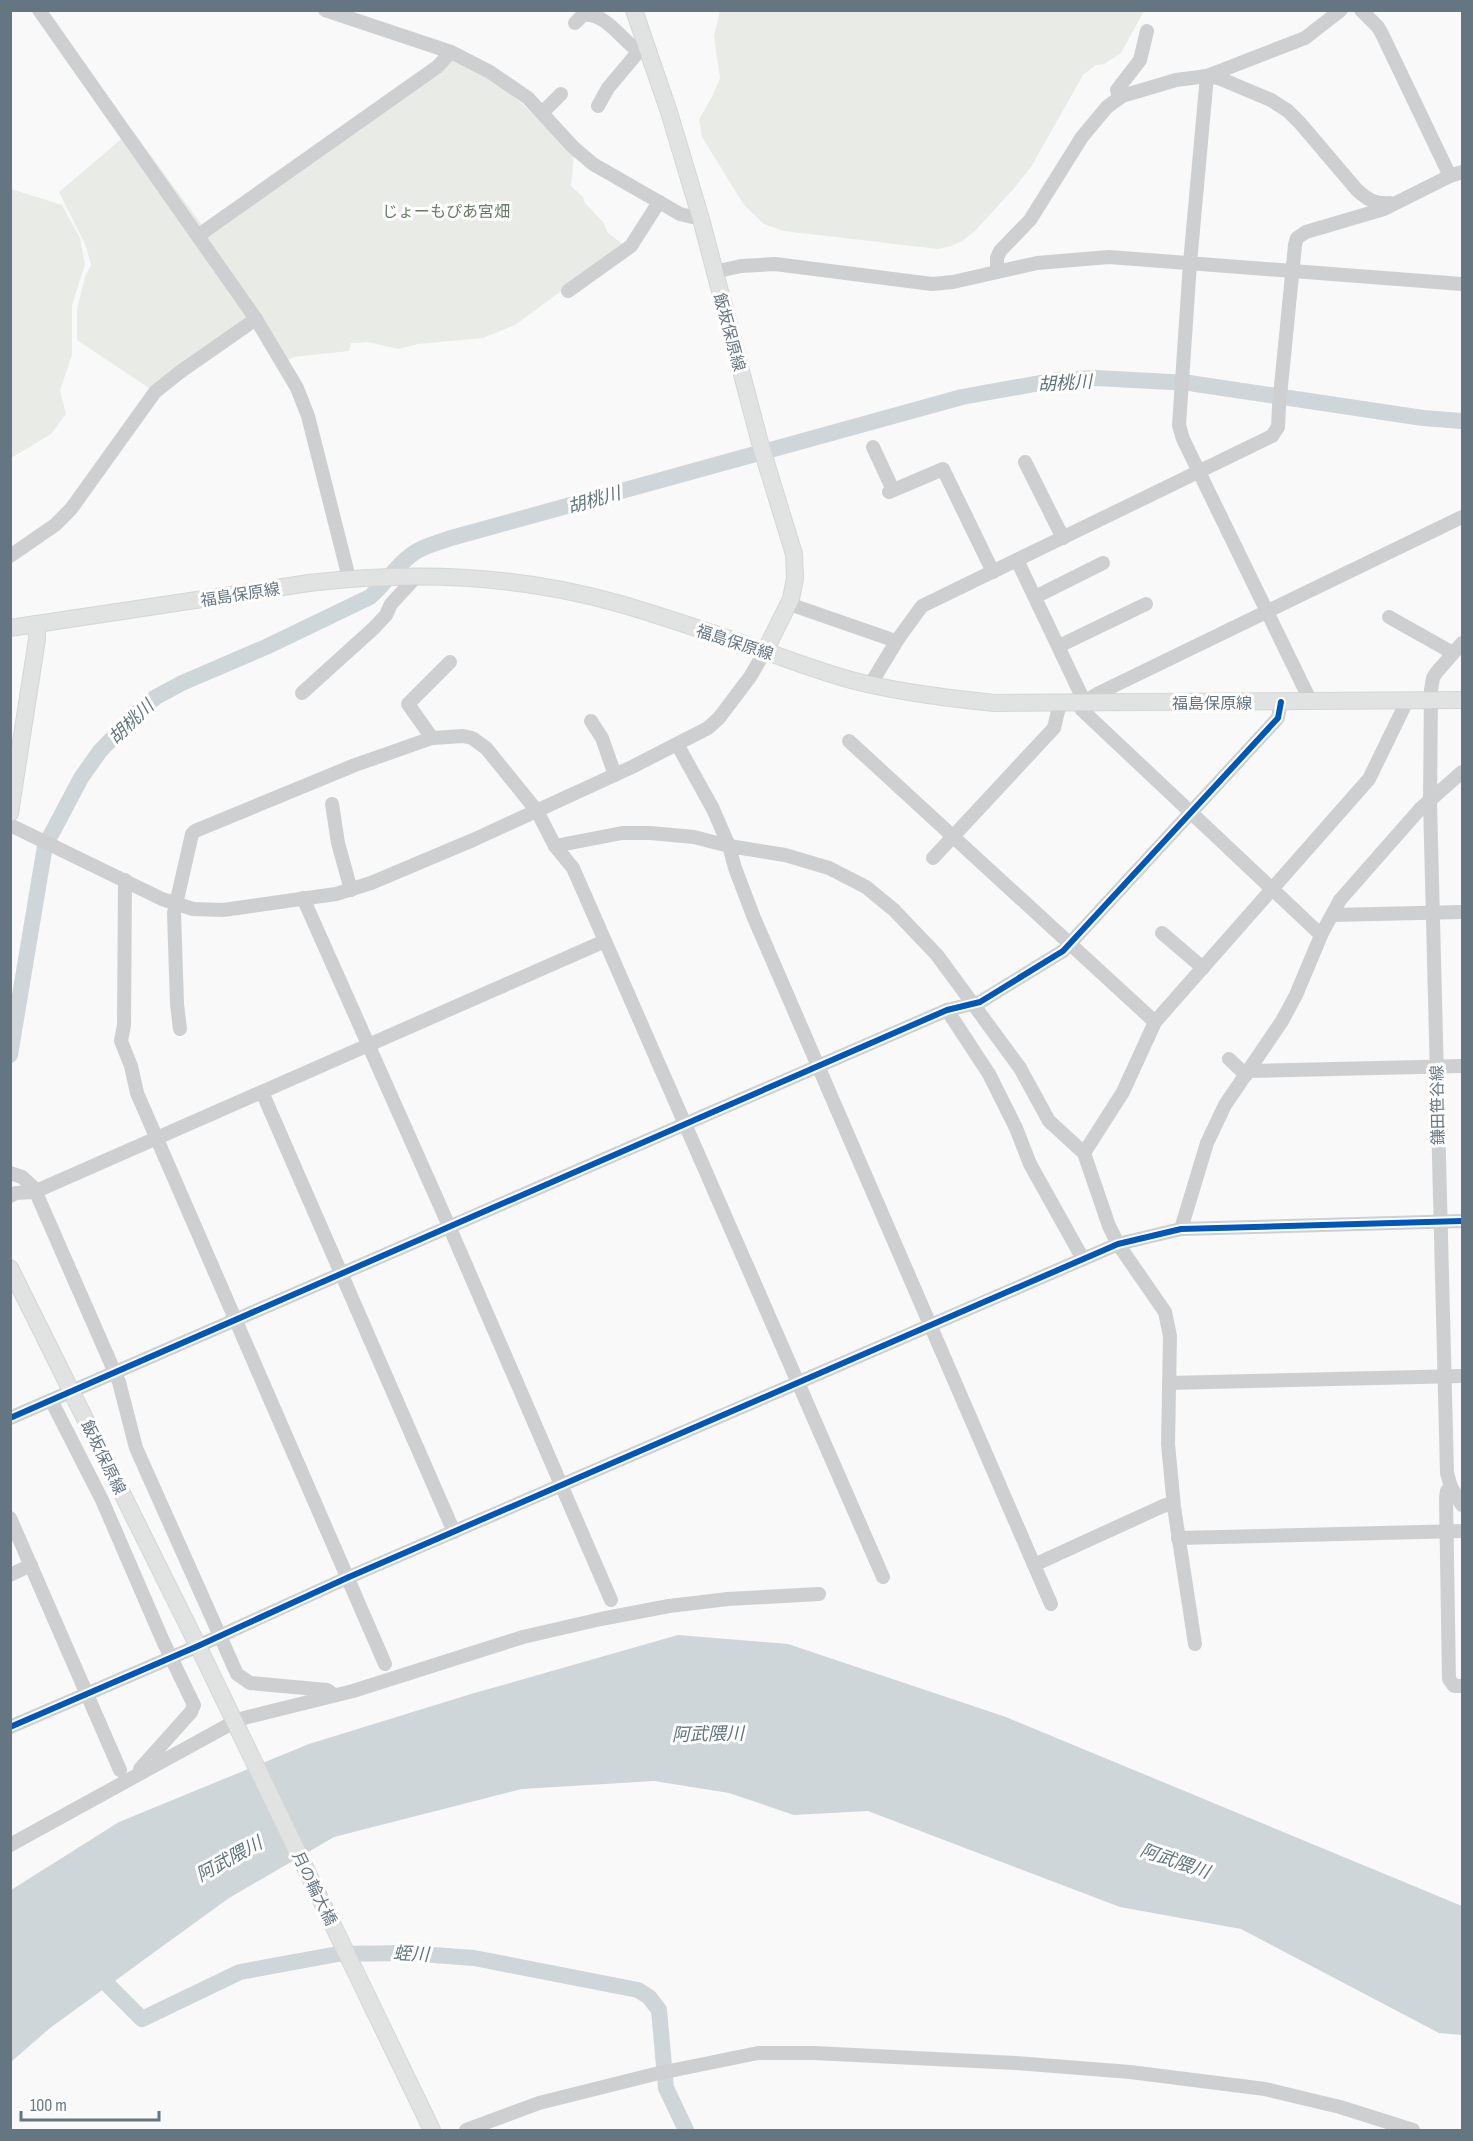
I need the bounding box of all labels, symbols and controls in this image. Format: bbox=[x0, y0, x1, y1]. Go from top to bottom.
park label: じょーもぴあ宮畑 bbox=[382, 203, 510, 222]
street label: 飯坂保原線 bbox=[709, 291, 748, 373]
water label: 胡桃川 bbox=[1038, 371, 1095, 395]
water label: 胡桃川 bbox=[565, 482, 625, 518]
street label: 福島保原線 bbox=[199, 580, 281, 611]
street label: 福島保原線 bbox=[694, 622, 776, 665]
water label: 胡桃川 bbox=[105, 695, 160, 749]
street label: 福島保原線 bbox=[1172, 695, 1252, 714]
street label: 鎌田笹谷線 bbox=[1428, 1065, 1449, 1145]
street label: 飯坂保原線 bbox=[77, 1418, 129, 1498]
water label: 阿武隈川 bbox=[672, 1723, 746, 1746]
water label: 阿武隈川 bbox=[193, 1832, 268, 1886]
water label: 阿武隈川 bbox=[1137, 1840, 1214, 1884]
street label: 月の輪大橋 bbox=[288, 1849, 340, 1929]
water label: 蛭川 bbox=[393, 1943, 431, 1966]
scale bar bbox=[21, 2084, 159, 2122]
text: 100 m bbox=[30, 2095, 67, 2116]

